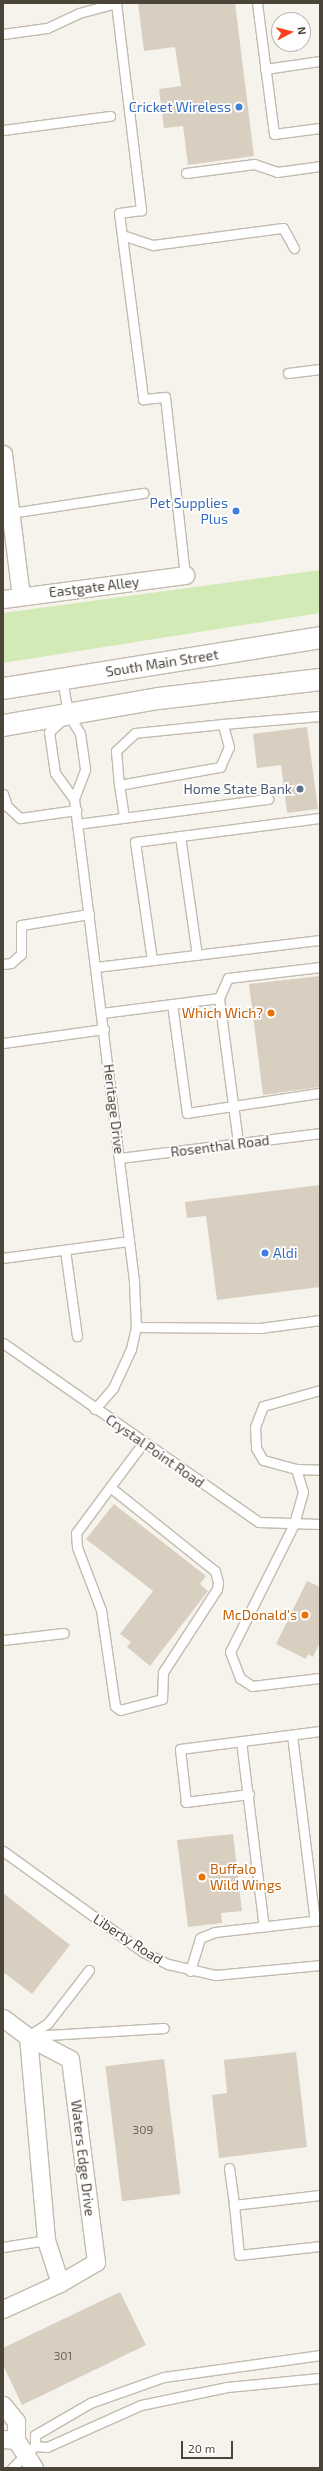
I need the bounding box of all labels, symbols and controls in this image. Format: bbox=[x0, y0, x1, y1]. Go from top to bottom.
north arrow bbox=[271, 12, 311, 52]
text: N bbox=[295, 26, 309, 35]
place label: Cricket Wireless bbox=[129, 99, 231, 115]
marker: Cricket Wireless bbox=[234, 102, 244, 112]
place label: Pet Supplies Plus bbox=[150, 495, 228, 528]
marker: Pet Supplies Plus bbox=[231, 506, 241, 516]
street label: Eastgate Alley bbox=[48, 573, 140, 601]
street label: South Main Street bbox=[104, 646, 220, 680]
place label: Home State Bank bbox=[183, 781, 292, 797]
marker: Home State Bank bbox=[295, 784, 305, 794]
place label: Which Wich? bbox=[182, 1005, 263, 1021]
marker: Which Wich? bbox=[266, 1008, 276, 1018]
street label: Heritage Drive bbox=[100, 1063, 128, 1155]
street label: Rosenthal Road bbox=[169, 1132, 271, 1160]
place label: Aldi bbox=[273, 1245, 297, 1261]
marker: Aldi bbox=[260, 1248, 270, 1258]
street label: Crystal Point Road bbox=[102, 1411, 208, 1491]
place label: McDonald's bbox=[223, 1607, 297, 1623]
marker: McDonald's bbox=[300, 1610, 310, 1620]
place label: Buffalo Wild Wings bbox=[210, 1861, 282, 1894]
marker: Buffalo Wild Wings bbox=[197, 1872, 207, 1882]
street label: Liberty Road bbox=[90, 1910, 166, 1968]
street label: Waters Edge Drive bbox=[68, 2099, 98, 2217]
house number: 309 bbox=[133, 2123, 153, 2137]
house number: 301 bbox=[54, 2349, 72, 2363]
scale bar bbox=[183, 2433, 235, 2459]
text: 20 m bbox=[188, 2441, 215, 2455]

